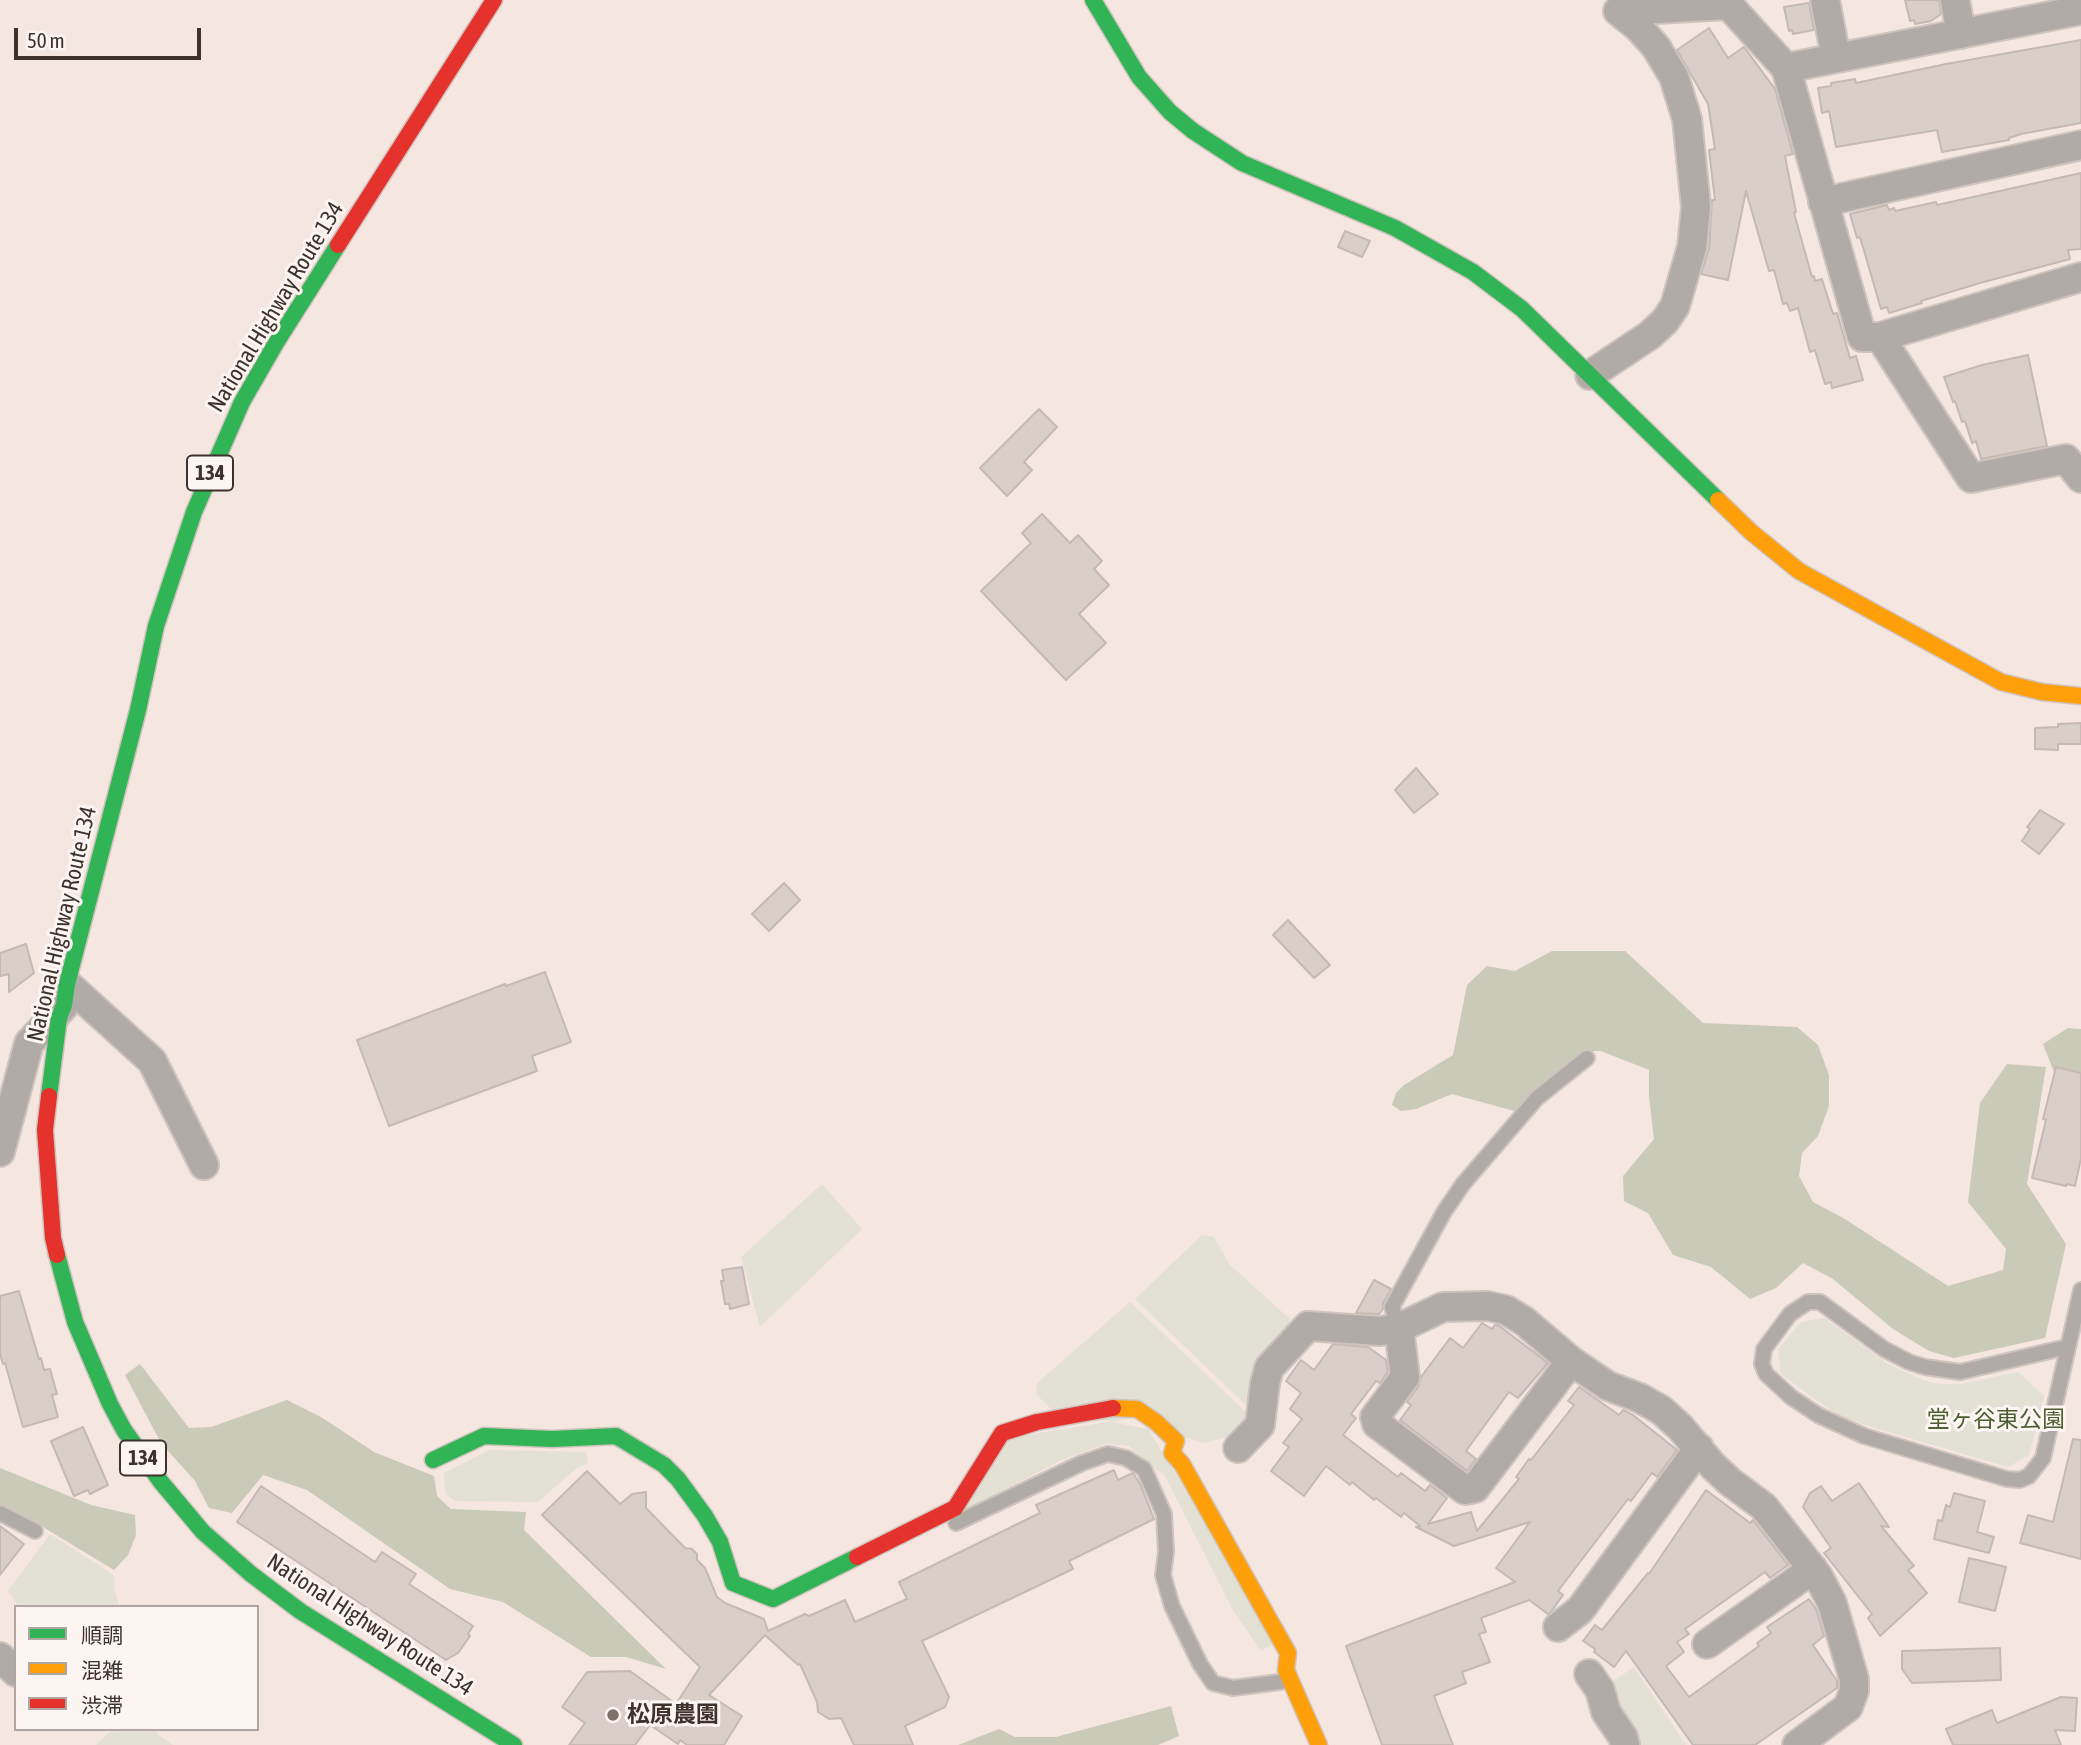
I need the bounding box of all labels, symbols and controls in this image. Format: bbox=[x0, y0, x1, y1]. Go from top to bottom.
scale bar bbox=[18, 14, 205, 58]
text: 50 m bbox=[27, 28, 65, 52]
street label: National Highway Route 134 bbox=[202, 197, 350, 417]
road number: 134 bbox=[187, 456, 233, 490]
street label: National Highway Route 134 bbox=[22, 804, 102, 1044]
park label: 堂ヶ谷東公園 bbox=[1927, 1406, 2065, 1434]
road number: 134 bbox=[120, 1440, 166, 1476]
street label: National Highway Route 134 bbox=[262, 1548, 478, 1702]
legend bbox=[14, 1605, 259, 1731]
text: 順調 bbox=[81, 1623, 123, 1647]
text: 混雑 bbox=[81, 1658, 123, 1682]
text: 渋滞 bbox=[81, 1693, 123, 1717]
place label: 松原農園 bbox=[627, 1701, 719, 1729]
marker: 松原農園 bbox=[605, 1707, 621, 1723]

